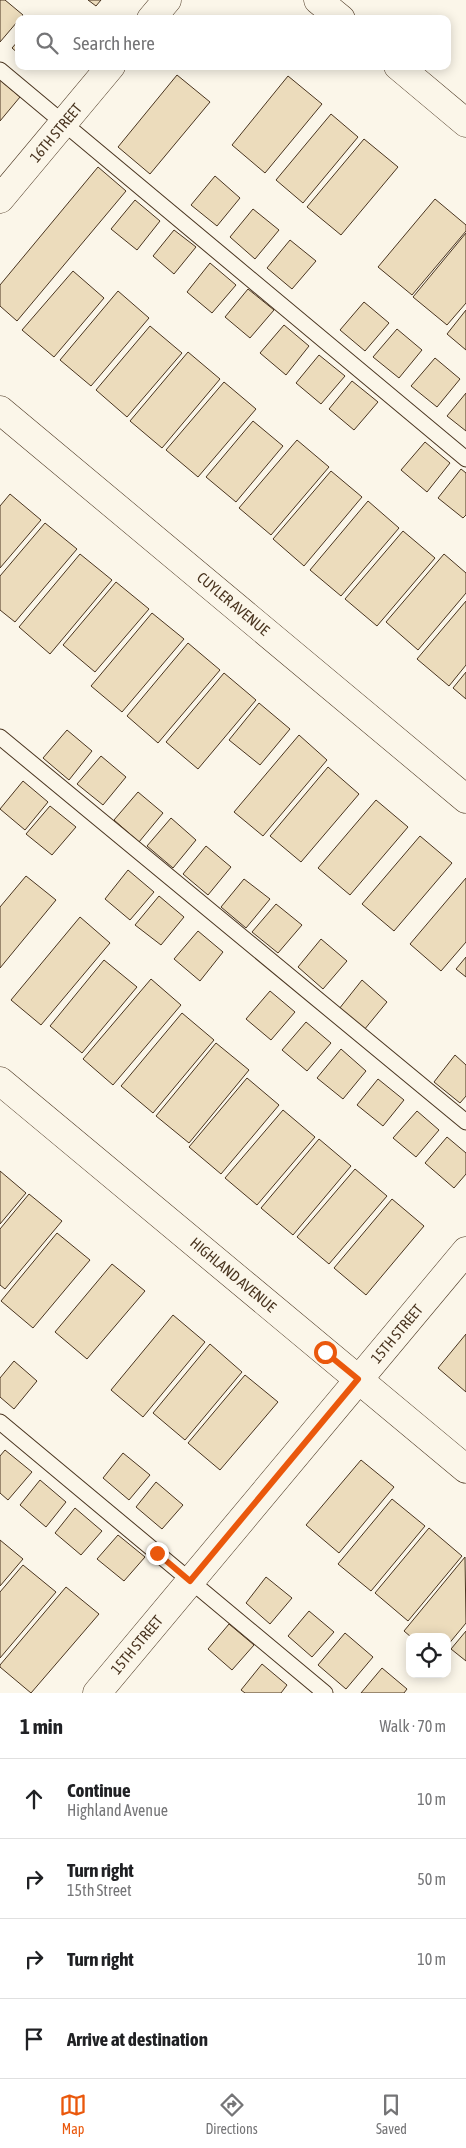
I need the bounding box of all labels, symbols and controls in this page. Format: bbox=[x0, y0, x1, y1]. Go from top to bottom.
search box bbox=[15, 15, 451, 70]
icon: search bbox=[33, 29, 61, 57]
text: Search here bbox=[73, 32, 155, 54]
street label: 16TH STREET bbox=[26, 100, 85, 165]
street label: CUYLER AVENUE bbox=[194, 569, 273, 639]
street label: HIGHLAND AVENUE bbox=[187, 1234, 280, 1316]
street label: 15TH STREET bbox=[367, 1301, 426, 1366]
route start bbox=[314, 1341, 337, 1364]
route end bbox=[146, 1542, 169, 1565]
street label: 15TH STREET bbox=[107, 1612, 166, 1677]
map controls bbox=[406, 1633, 451, 1678]
button: locate bbox=[406, 1633, 451, 1678]
text: 1 min bbox=[20, 1714, 63, 1738]
text: Walk · 70 m bbox=[380, 1717, 446, 1735]
text: Continue bbox=[67, 1779, 131, 1801]
icon: ahead bbox=[20, 1785, 48, 1813]
text: 10 m bbox=[417, 1790, 446, 1808]
text: Highland Avenue bbox=[67, 1801, 168, 1819]
text: Turn right bbox=[67, 1859, 134, 1881]
icon: right bbox=[20, 1865, 48, 1893]
text: 50 m bbox=[417, 1870, 446, 1888]
text: 15th Street bbox=[67, 1881, 132, 1899]
icon: right bbox=[20, 1945, 48, 1973]
text: Turn right bbox=[67, 1948, 134, 1970]
text: 10 m bbox=[417, 1950, 446, 1968]
icon: arrive bbox=[20, 2025, 48, 2053]
text: Arrive at destination bbox=[67, 2028, 208, 2050]
tab: Map bbox=[59, 2091, 87, 2137]
tab: Directions bbox=[205, 2091, 258, 2137]
tab: Saved bbox=[376, 2091, 407, 2137]

